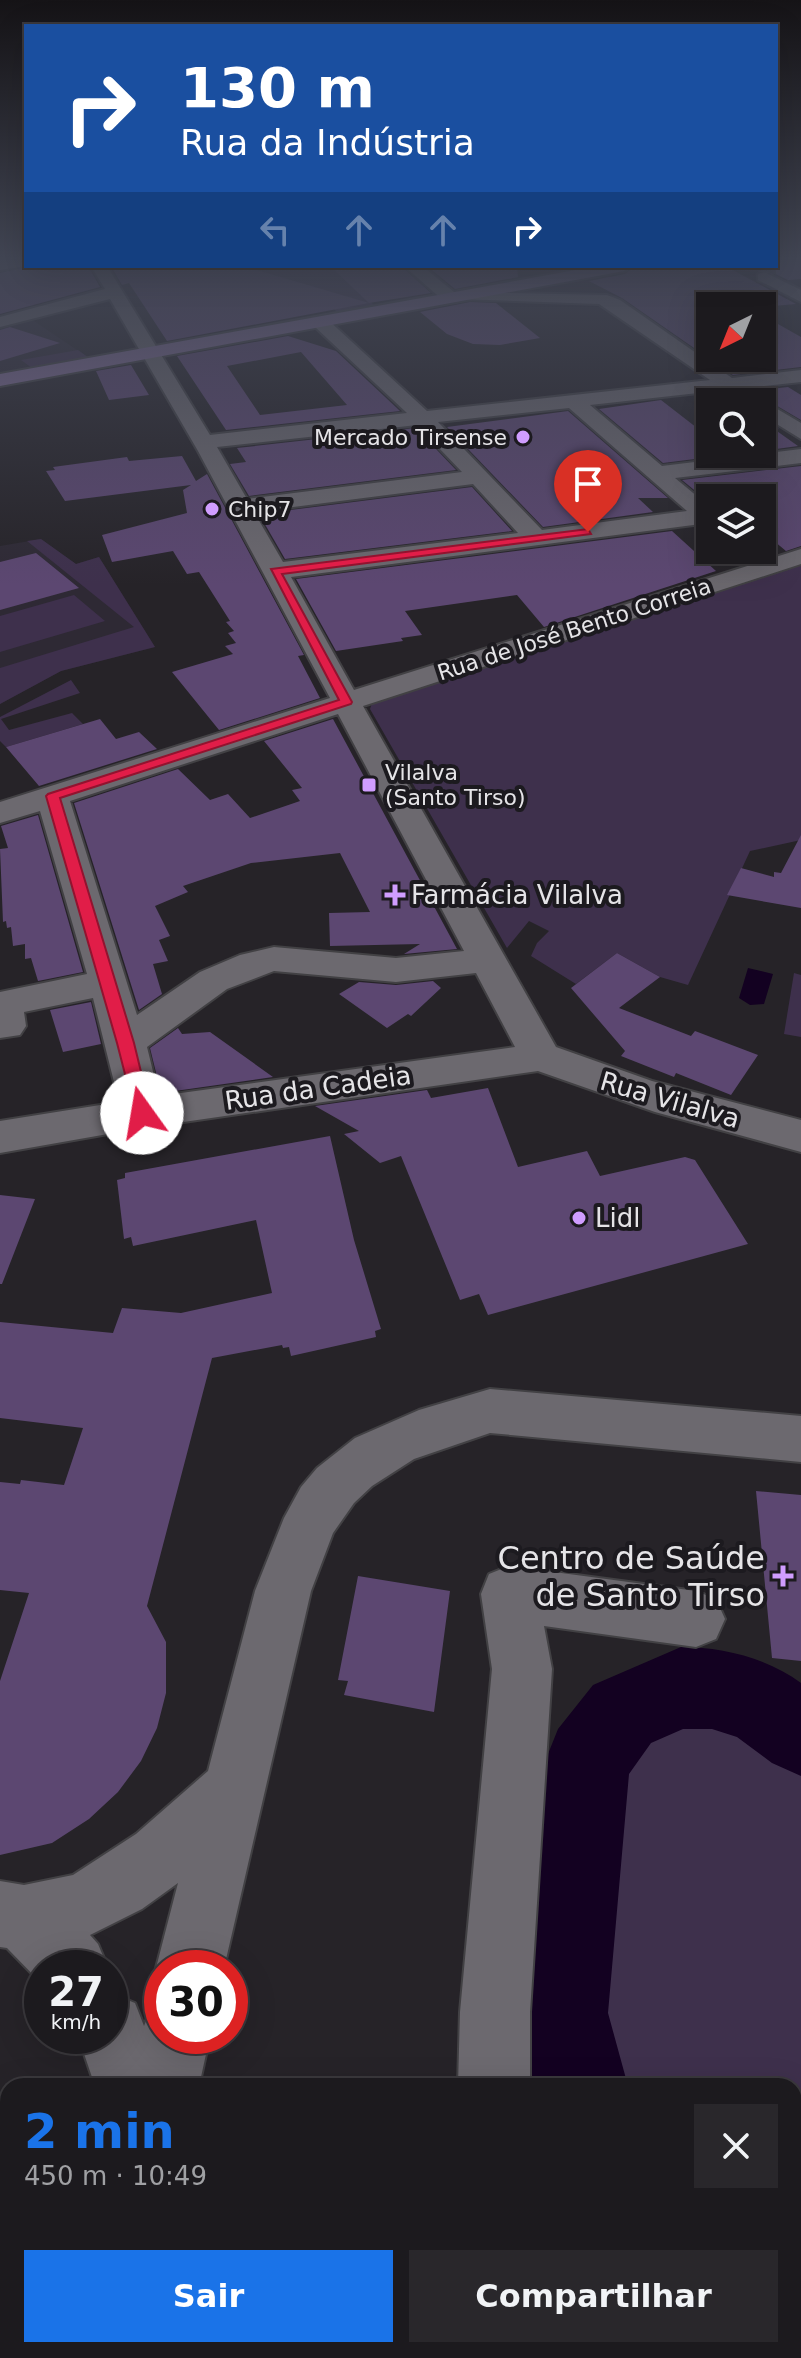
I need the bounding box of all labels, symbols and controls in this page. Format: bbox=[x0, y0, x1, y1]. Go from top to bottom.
text: 130 m bbox=[180, 55, 375, 120]
icon: right bbox=[48, 56, 152, 160]
text: Rua da Indústria bbox=[180, 122, 475, 163]
icon: left bbox=[253, 208, 297, 252]
icon: ahead bbox=[337, 208, 381, 252]
icon: ahead bbox=[421, 208, 465, 252]
icon: right bbox=[505, 208, 549, 252]
north arrow bbox=[696, 292, 776, 372]
map controls bbox=[696, 292, 776, 564]
button: search bbox=[696, 388, 776, 468]
place label: Mercado Tirsense bbox=[314, 425, 507, 450]
marker: Mercado Tirsense bbox=[514, 428, 532, 446]
pin bbox=[554, 450, 622, 532]
icon: arrive bbox=[566, 462, 610, 506]
button: layers bbox=[696, 484, 776, 564]
place label: Chip7 bbox=[228, 497, 291, 522]
marker: Chip7 bbox=[203, 500, 221, 518]
street label: Rua de José Bento Correia bbox=[434, 573, 714, 686]
place label: Vilalva (Santo Tirso) bbox=[385, 760, 525, 810]
marker: Vilalva (Santo Tirso) bbox=[360, 776, 378, 794]
place label: Farmácia Vilalva bbox=[411, 880, 623, 910]
marker: Farmácia Vilalva bbox=[386, 886, 404, 904]
street label: Rua da Cadeia bbox=[223, 1060, 413, 1116]
street label: Rua Vilalva bbox=[597, 1066, 743, 1134]
position arrow bbox=[100, 1071, 184, 1155]
place label: Lidl bbox=[595, 1203, 640, 1233]
marker: Lidl bbox=[570, 1209, 588, 1227]
place label: Centro de Saúde de Santo Tirso bbox=[498, 1539, 765, 1614]
marker: Centro de Saúde de Santo Tirso bbox=[772, 1565, 794, 1587]
speed limit sign: 30 bbox=[144, 1950, 248, 2054]
text: 27 bbox=[48, 1969, 104, 2015]
text: km/h bbox=[51, 2010, 101, 2034]
text: 2 min bbox=[24, 2103, 175, 2159]
button: close bbox=[694, 2104, 778, 2188]
text: 450 m · 10:49 bbox=[24, 2161, 207, 2191]
button: Sair bbox=[24, 2250, 393, 2342]
button: Compartilhar bbox=[409, 2250, 778, 2342]

